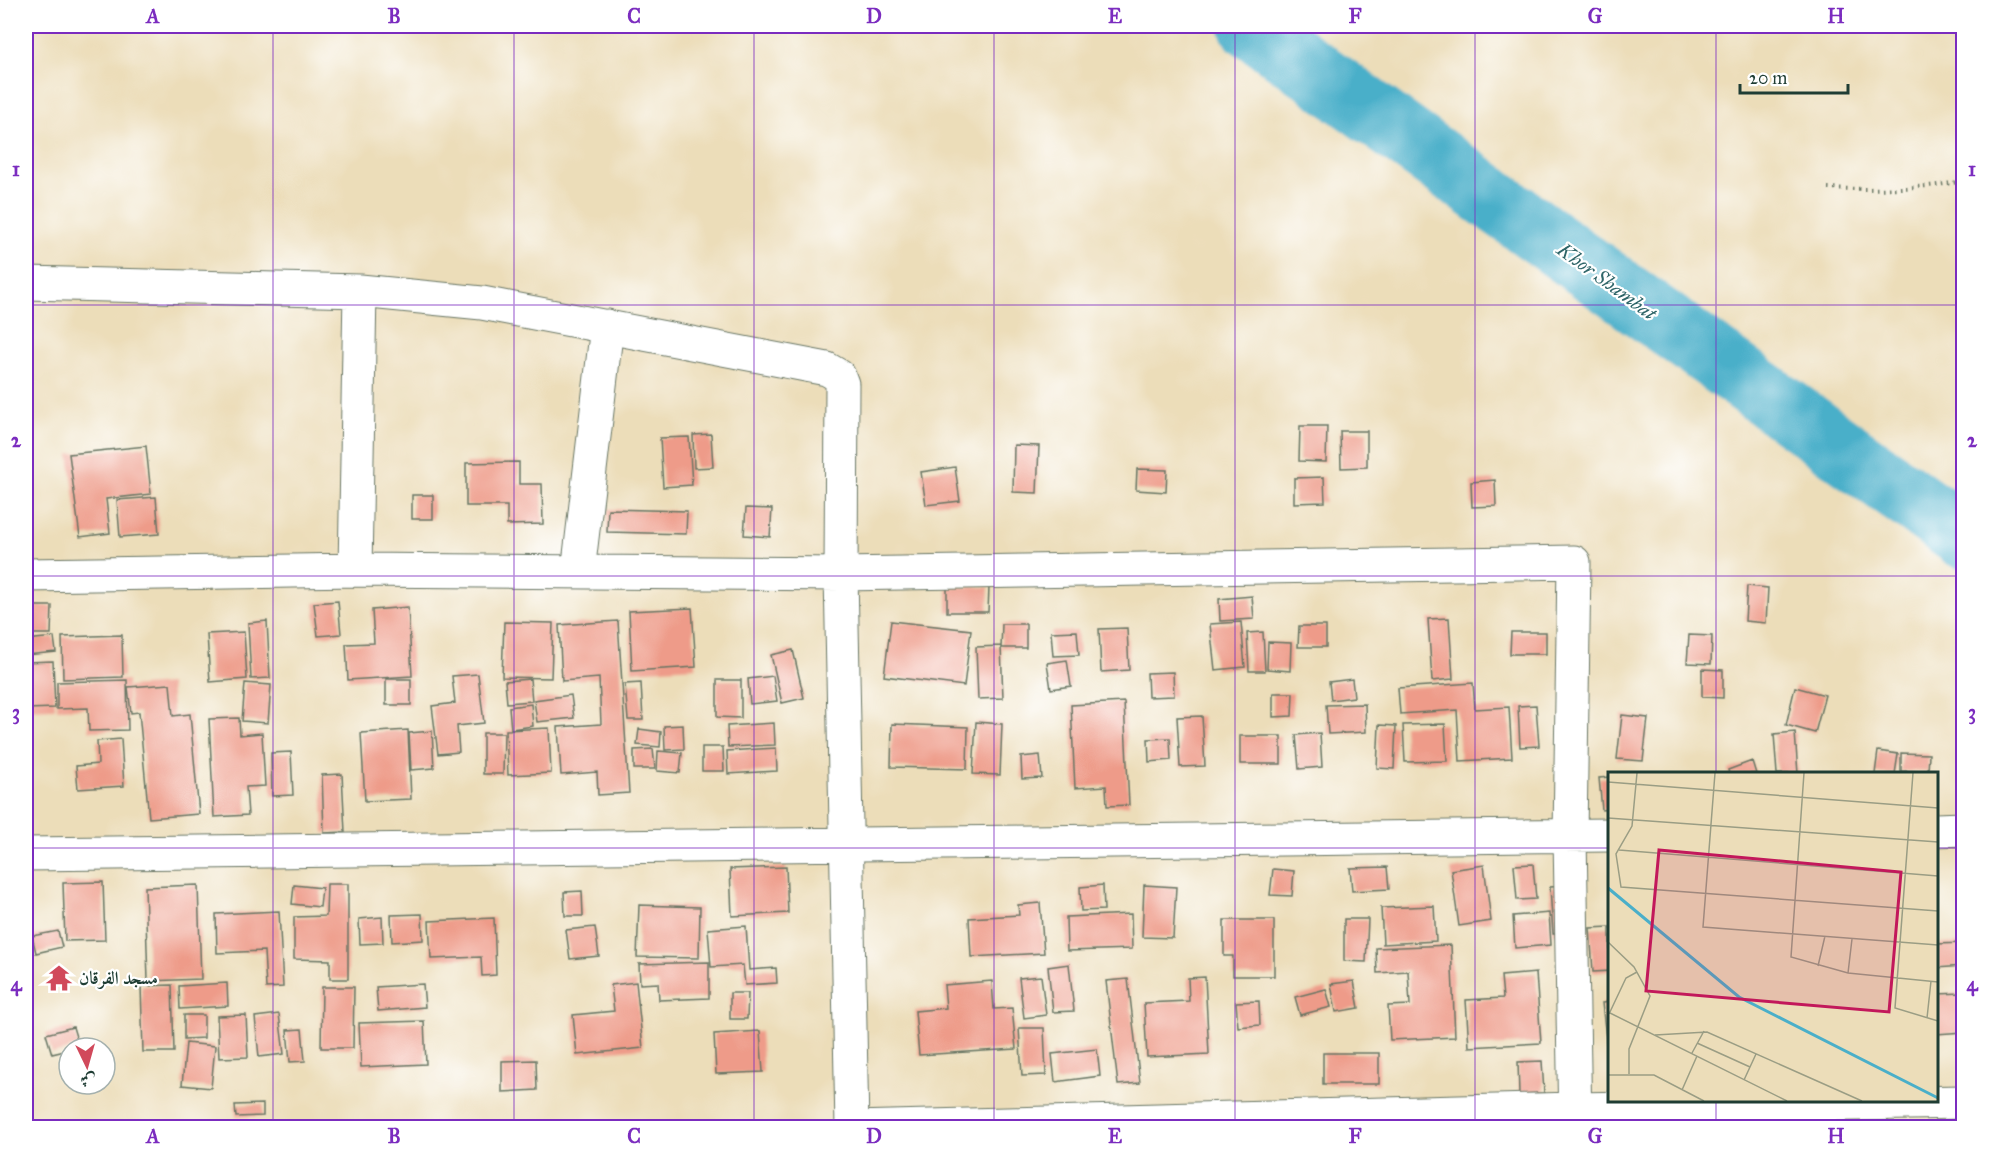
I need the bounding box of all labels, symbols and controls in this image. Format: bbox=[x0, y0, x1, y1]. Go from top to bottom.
text: A bbox=[144, 4, 160, 28]
text: B bbox=[387, 4, 401, 28]
text: C bbox=[627, 4, 641, 28]
text: D bbox=[866, 4, 882, 28]
text: E bbox=[1108, 4, 1123, 28]
text: F bbox=[1348, 4, 1362, 28]
text: G bbox=[1588, 4, 1603, 28]
text: H bbox=[1827, 4, 1845, 28]
scale bar bbox=[1740, 57, 1848, 95]
text: 20 m bbox=[1749, 67, 1787, 89]
text: 1 bbox=[12, 157, 20, 181]
text: 1 bbox=[1968, 157, 1976, 181]
water label: Khor Shambat bbox=[1552, 236, 1663, 326]
text: 2 bbox=[11, 428, 22, 452]
text: 2 bbox=[1967, 428, 1978, 452]
text: 3 bbox=[12, 700, 20, 725]
text: 3 bbox=[1968, 700, 1976, 725]
inset map bbox=[1608, 772, 1938, 1102]
temple icon: مسجد الفرقان bbox=[44, 963, 74, 993]
place label: مسجد الفرقان bbox=[79, 967, 158, 990]
text: 4 bbox=[10, 972, 22, 997]
text: 4 bbox=[1966, 972, 1978, 997]
north arrow bbox=[57, 1036, 117, 1096]
text: ش bbox=[80, 1070, 97, 1091]
text: A bbox=[144, 1124, 160, 1148]
text: B bbox=[387, 1124, 401, 1148]
text: C bbox=[627, 1124, 641, 1148]
text: D bbox=[866, 1124, 882, 1148]
text: E bbox=[1108, 1124, 1123, 1148]
text: F bbox=[1348, 1124, 1362, 1148]
text: G bbox=[1588, 1124, 1603, 1148]
text: H bbox=[1827, 1124, 1845, 1148]

